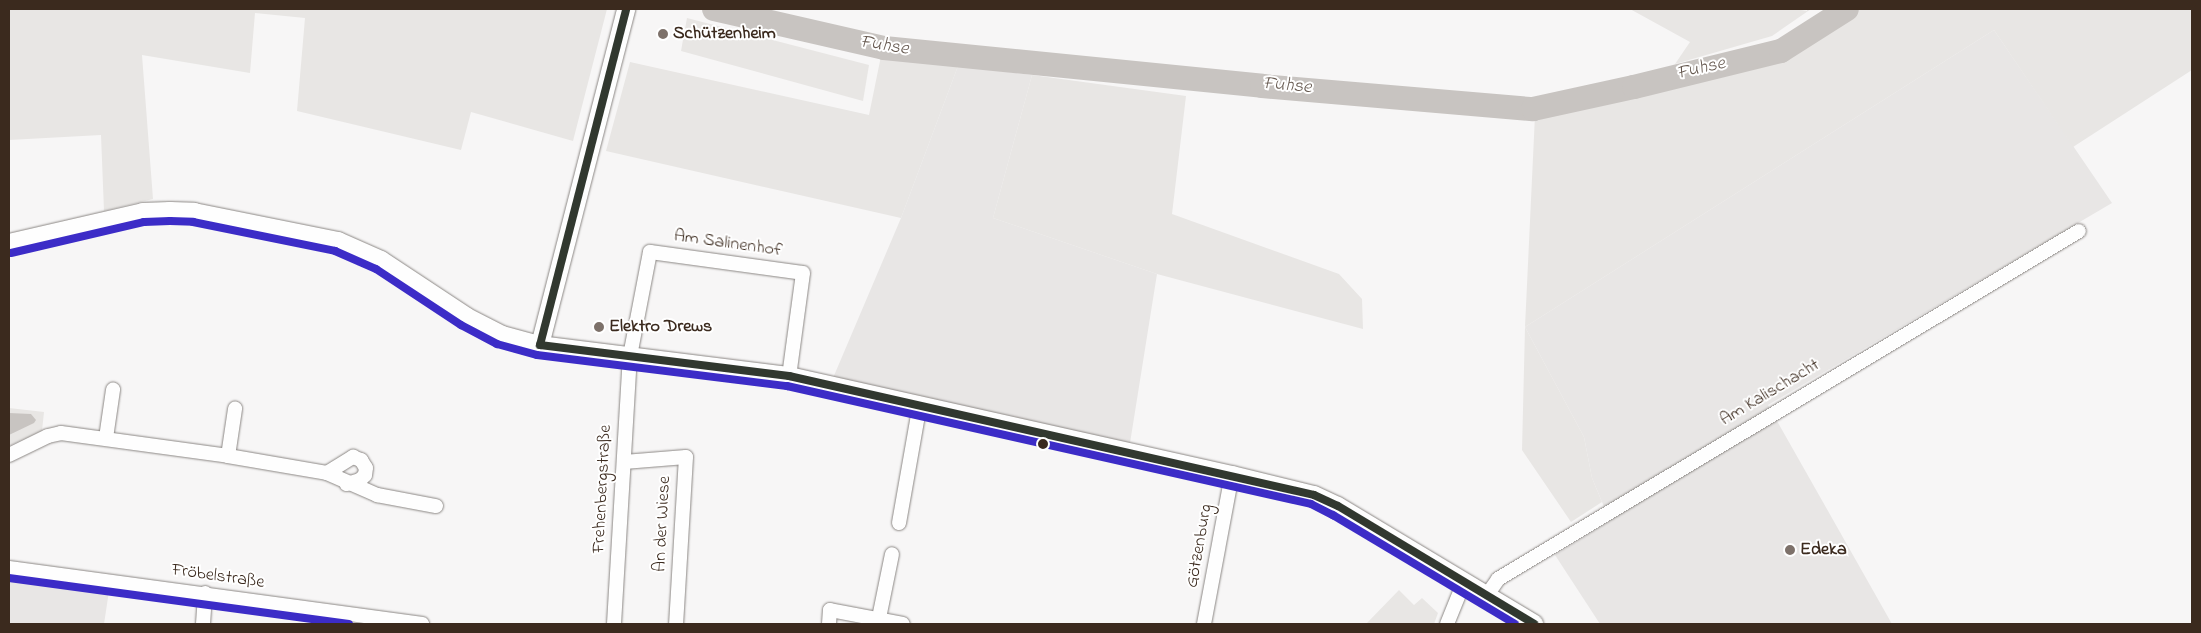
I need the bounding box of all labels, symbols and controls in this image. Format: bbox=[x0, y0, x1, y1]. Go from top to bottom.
place label: Schützenheim bbox=[673, 23, 776, 45]
marker: Schützenheim bbox=[657, 28, 669, 40]
water label: Fuhse bbox=[858, 31, 910, 61]
water label: Fuhse bbox=[1675, 52, 1727, 86]
water label: Fuhse bbox=[1262, 73, 1312, 99]
street label: Am Salinenhof bbox=[672, 226, 784, 262]
place label: Elektro Drews bbox=[609, 316, 712, 338]
marker: Elektro Drews bbox=[593, 321, 605, 333]
street label: Am Kalischacht bbox=[1716, 355, 1824, 431]
street label: Frehenbergstraße bbox=[589, 424, 617, 554]
unlabelled marker bbox=[1038, 439, 1048, 449]
street label: An der Wiese bbox=[650, 475, 676, 573]
street label: Götzenburg bbox=[1182, 502, 1218, 590]
place label: Edeka bbox=[1800, 539, 1847, 561]
marker: Edeka bbox=[1784, 544, 1796, 556]
street label: Fröbelstraße bbox=[170, 560, 266, 594]

